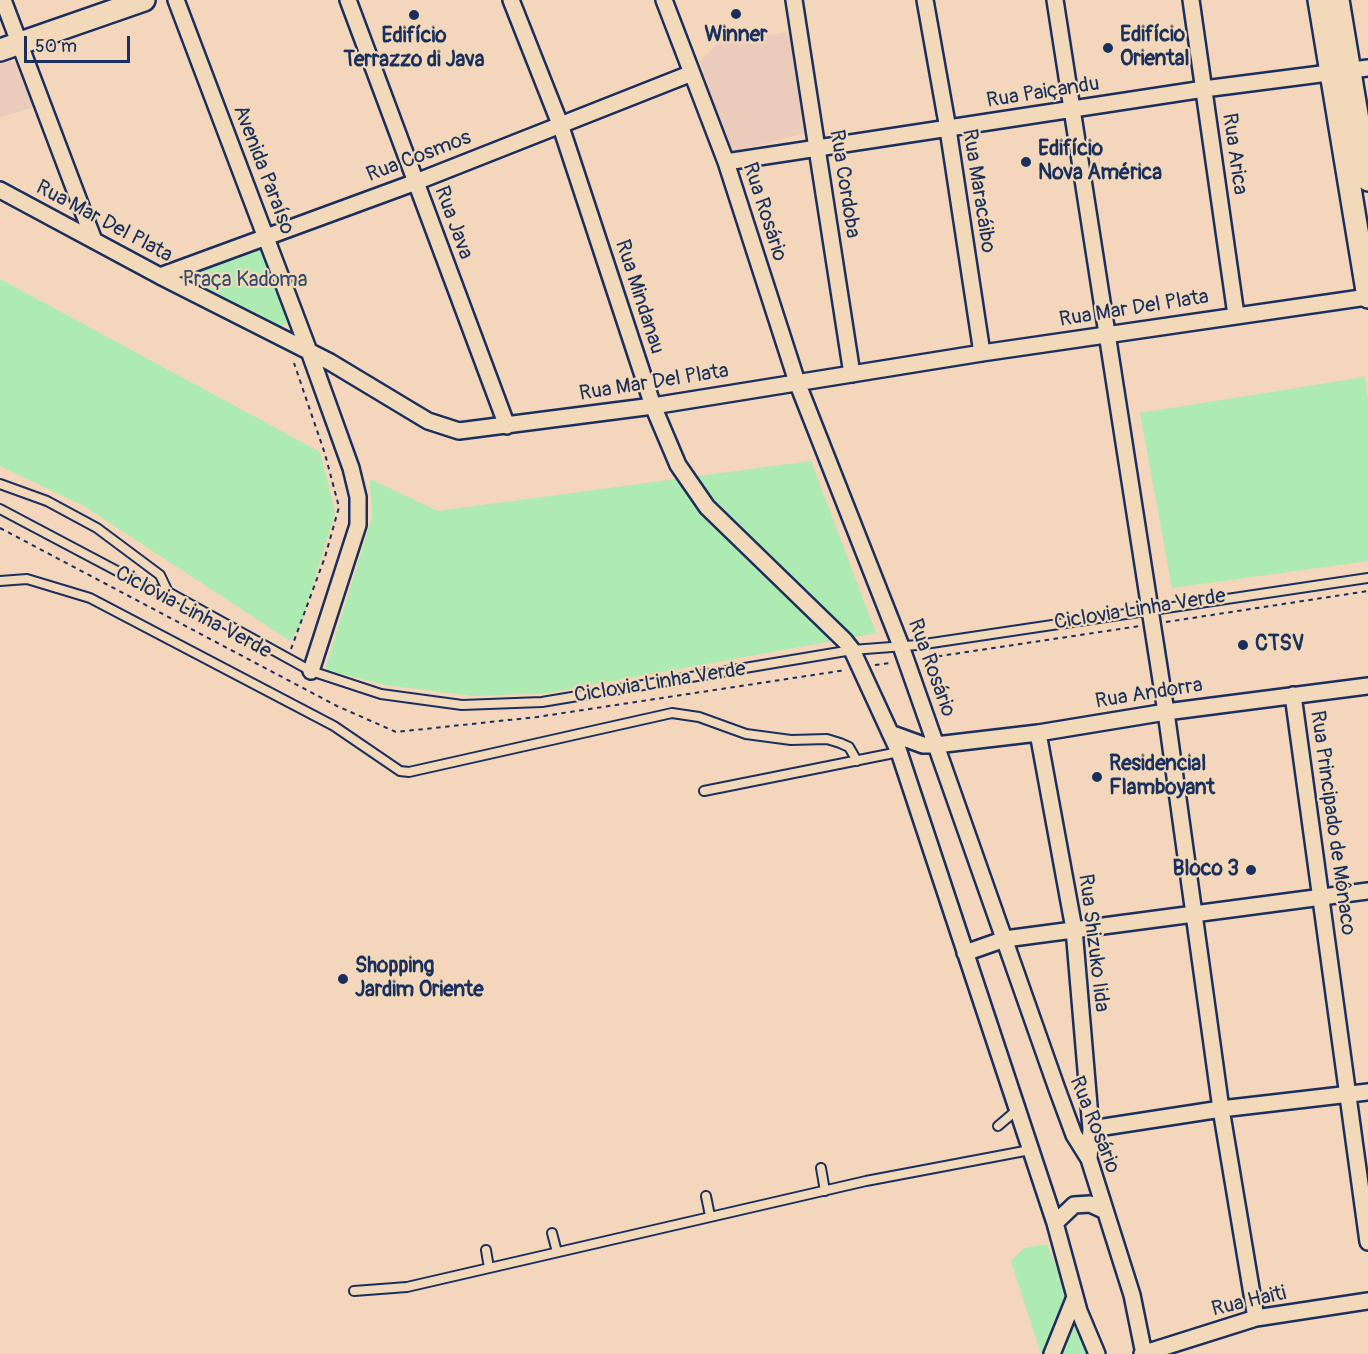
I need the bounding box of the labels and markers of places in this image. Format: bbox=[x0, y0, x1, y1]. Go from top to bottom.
marker: Winner bbox=[729, 7, 743, 21]
marker: Edifício Terrazzo di Java bbox=[407, 8, 421, 22]
place label: Winner bbox=[704, 23, 768, 49]
place label: Edifício Oriental bbox=[1120, 23, 1189, 73]
place label: Edifício Terrazzo di Java bbox=[344, 24, 484, 74]
marker: Edifício Oriental bbox=[1101, 41, 1115, 55]
place label: Edifício Nova América bbox=[1038, 137, 1162, 187]
marker: Edifício Nova América bbox=[1019, 155, 1033, 169]
place label: CTSV bbox=[1255, 632, 1304, 658]
marker: CTSV bbox=[1236, 638, 1250, 652]
place label: Residencial Flamboyant bbox=[1109, 752, 1215, 802]
marker: Residencial Flamboyant bbox=[1090, 770, 1104, 784]
place label: Bloco 3 bbox=[1173, 857, 1239, 883]
marker: Bloco 3 bbox=[1244, 863, 1258, 877]
place label: Shopping Jardim Oriente bbox=[355, 954, 484, 1004]
marker: Shopping Jardim Oriente bbox=[336, 972, 350, 986]

